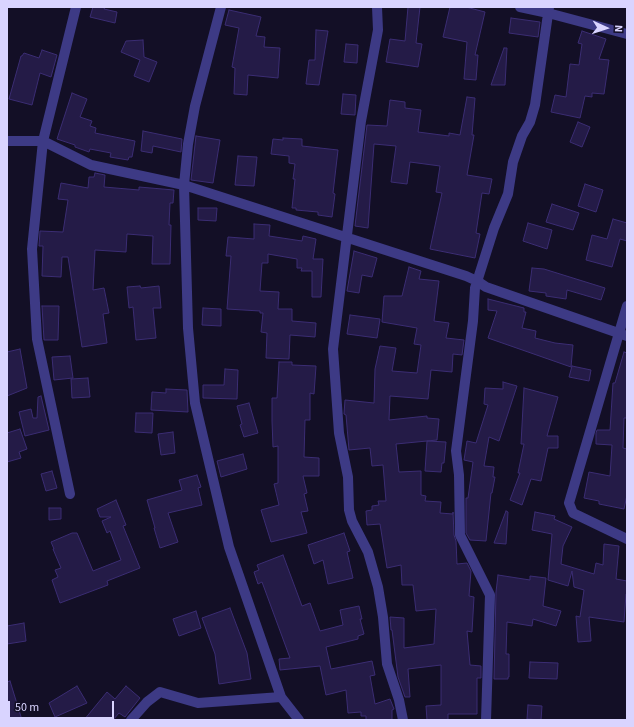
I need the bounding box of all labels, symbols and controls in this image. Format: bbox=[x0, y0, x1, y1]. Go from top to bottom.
north arrow bbox=[586, 8, 626, 48]
text: N bbox=[611, 25, 626, 33]
scale bar bbox=[10, 693, 116, 719]
text: 50 m bbox=[15, 699, 39, 716]

